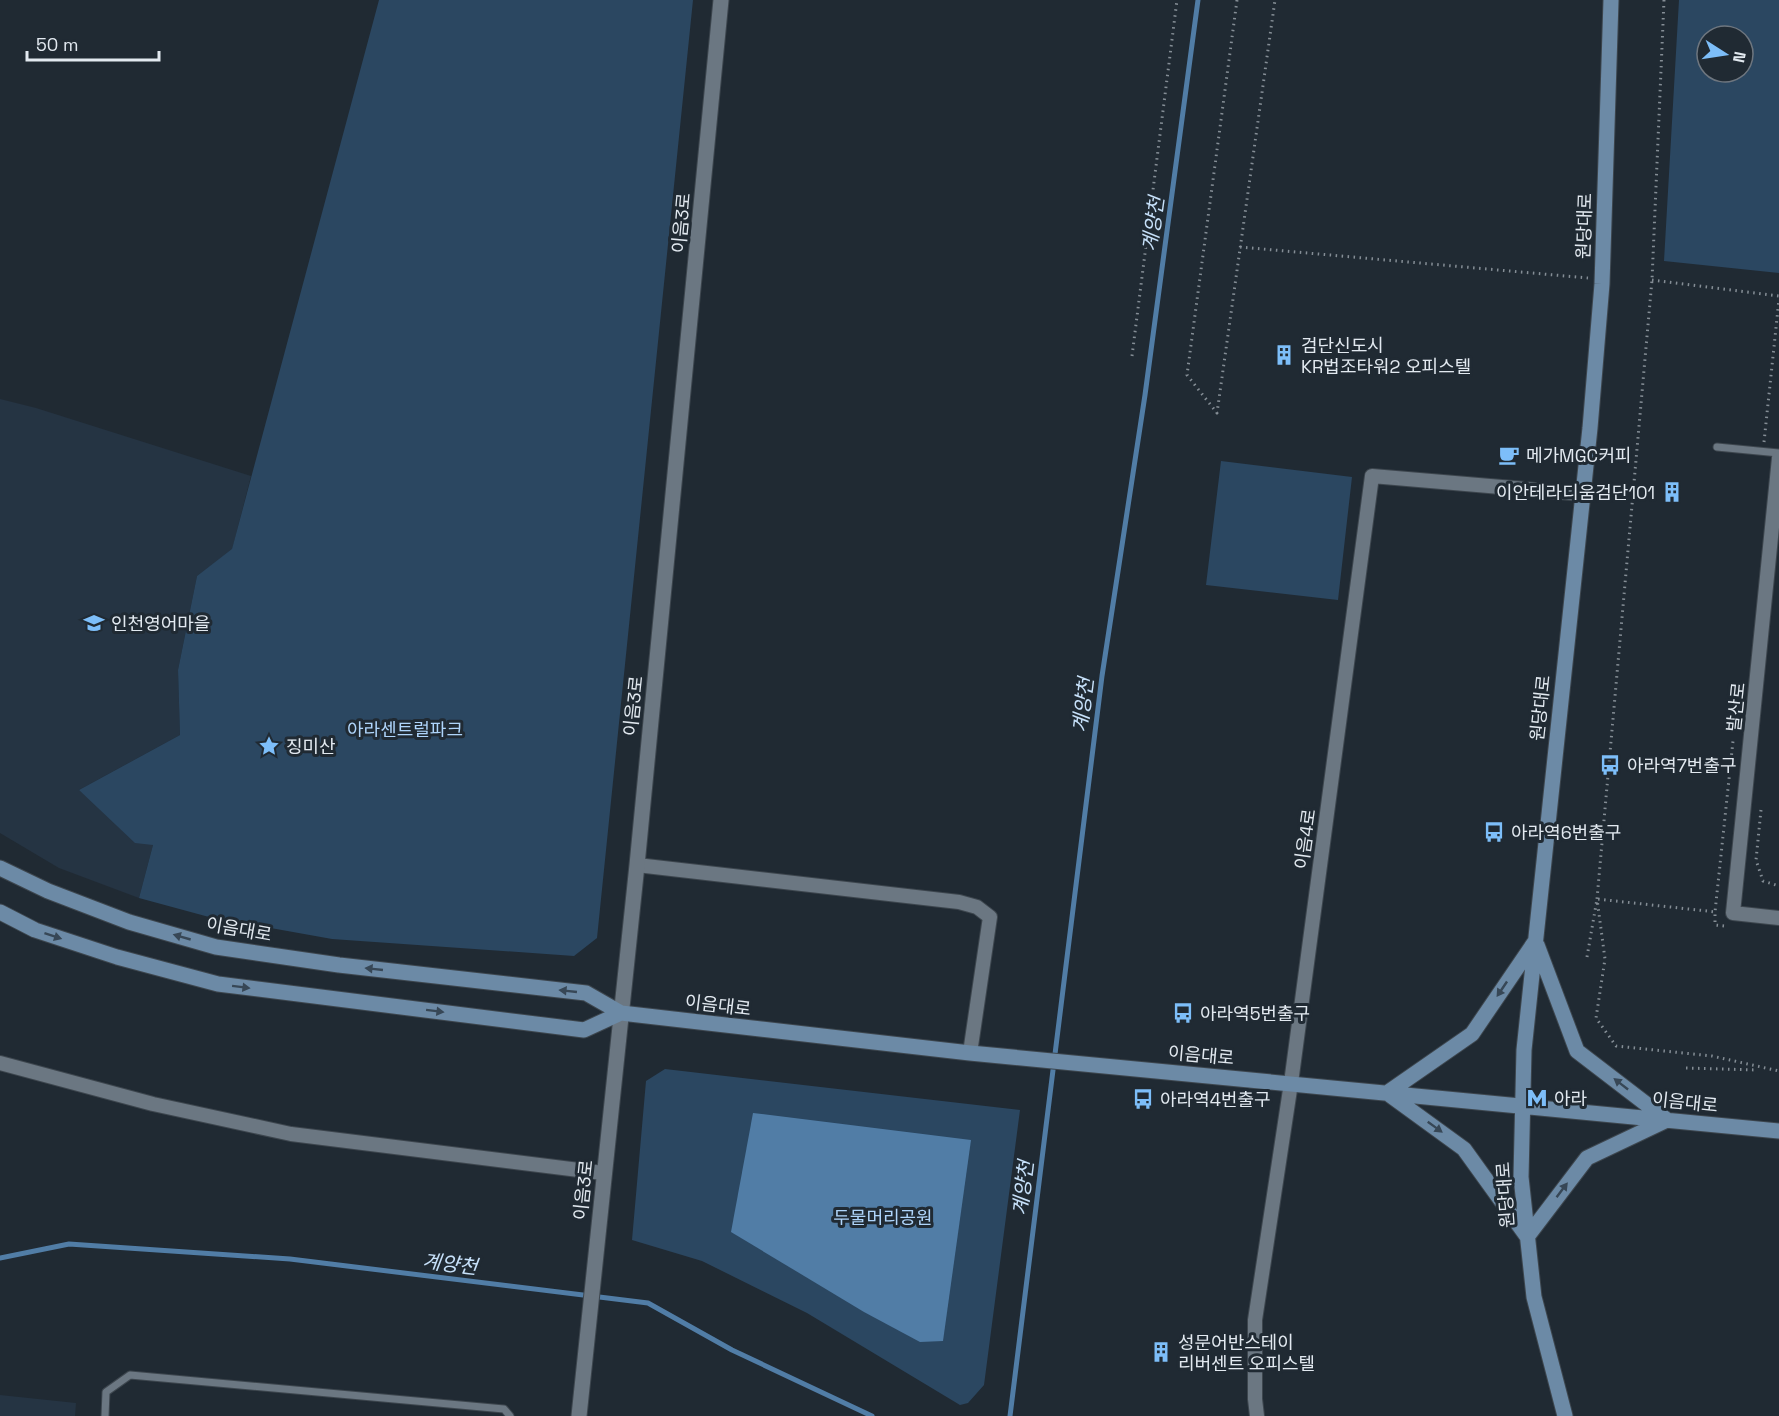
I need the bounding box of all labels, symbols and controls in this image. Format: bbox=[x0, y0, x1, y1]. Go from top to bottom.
scale bar bbox=[27, 24, 159, 62]
north arrow bbox=[1695, 24, 1755, 84]
text: 50 m bbox=[36, 33, 78, 56]
text: N bbox=[1728, 50, 1751, 64]
street label: 이음3로 bbox=[667, 192, 695, 254]
water label: 계양천 bbox=[1136, 192, 1170, 253]
street label: 원당대로 bbox=[1571, 192, 1597, 260]
place label: 검단신도시 KR법조타워2 오피스텔 bbox=[1301, 334, 1471, 378]
building icon: 검단신도시 KR법조타워2 오피스텔 bbox=[1272, 343, 1296, 367]
cafe icon: 메가MGC커피 bbox=[1497, 443, 1521, 467]
place label: 메가MGC커피 bbox=[1526, 444, 1631, 467]
building icon: 이안테라디움검단101 bbox=[1660, 480, 1684, 504]
place label: 이안테라디움검단101 bbox=[1496, 481, 1655, 504]
school or university icon: 인천영어마을 bbox=[82, 611, 106, 635]
place label: 인천영어마을 bbox=[111, 612, 210, 635]
water label: 계양천 bbox=[1067, 673, 1100, 734]
street label: 원당대로 bbox=[1525, 674, 1555, 742]
street label: 이음3로 bbox=[618, 675, 648, 737]
street label: 발산로 bbox=[1722, 681, 1750, 733]
park label: 아라센트럴파크 bbox=[347, 718, 463, 741]
place icon: 징미산 bbox=[257, 734, 281, 758]
place label: 징미산 bbox=[286, 735, 336, 758]
bus stop icon: 아라역7번출구 bbox=[1598, 753, 1622, 777]
place label: 아라역7번출구 bbox=[1627, 754, 1737, 777]
street label: 이음4로 bbox=[1289, 807, 1321, 871]
bus stop icon: 아라역6번출구 bbox=[1482, 820, 1506, 844]
place label: 아라역6번출구 bbox=[1511, 821, 1621, 844]
street label: 이음대로 bbox=[204, 912, 274, 946]
one-way arrow bbox=[44, 932, 62, 941]
one-way arrow bbox=[173, 932, 191, 941]
one-way arrow bbox=[365, 964, 384, 974]
one-way arrow bbox=[1497, 981, 1508, 997]
one-way arrow bbox=[232, 982, 251, 991]
one-way arrow bbox=[559, 986, 578, 995]
street label: 이음대로 bbox=[684, 990, 752, 1020]
bus stop icon: 아라역5번출구 bbox=[1171, 1001, 1195, 1025]
place label: 아라역5번출구 bbox=[1200, 1002, 1310, 1025]
one-way arrow bbox=[425, 1006, 444, 1016]
street label: 이음대로 bbox=[1167, 1041, 1235, 1069]
one-way arrow bbox=[1613, 1079, 1628, 1091]
metro station icon: 아라 bbox=[1525, 1086, 1549, 1110]
bus stop icon: 아라역4번출구 bbox=[1131, 1087, 1155, 1111]
place label: 아라 bbox=[1554, 1087, 1588, 1110]
street label: 이음대로 bbox=[1651, 1087, 1719, 1117]
place label: 아라역4번출구 bbox=[1160, 1088, 1271, 1111]
one-way arrow bbox=[1427, 1121, 1442, 1133]
water label: 계양천 bbox=[1007, 1156, 1040, 1217]
street label: 이음3로 bbox=[568, 1159, 598, 1221]
street label: 원당대로 bbox=[1491, 1161, 1519, 1229]
one-way arrow bbox=[1556, 1182, 1569, 1198]
park label: 두물머리공원 bbox=[833, 1206, 933, 1229]
water label: 계양천 bbox=[421, 1248, 482, 1281]
place label: 성문어반스테이 리버센트 오피스텔 bbox=[1178, 1331, 1315, 1375]
building icon: 성문어반스테이 리버센트 오피스텔 bbox=[1149, 1340, 1173, 1364]

